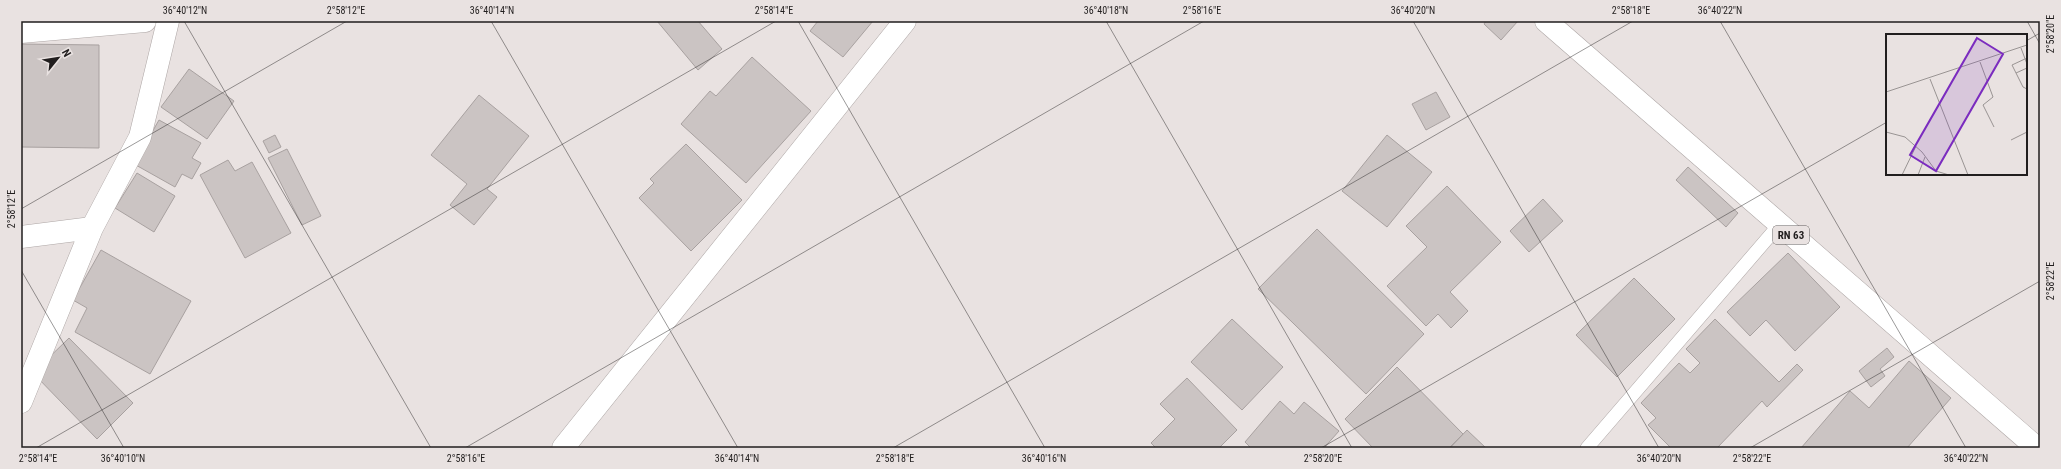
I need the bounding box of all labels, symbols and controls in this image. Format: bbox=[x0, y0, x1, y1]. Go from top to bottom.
text: 36°40'12"N bbox=[163, 5, 207, 16]
text: 2°58'12"E bbox=[327, 5, 365, 16]
text: 36°40'14"N bbox=[470, 5, 514, 16]
text: 2°58'14"E bbox=[755, 5, 793, 16]
text: 36°40'18"N bbox=[1084, 5, 1128, 16]
text: 2°58'16"E bbox=[1183, 5, 1221, 16]
text: 36°40'20"N bbox=[1391, 5, 1435, 16]
text: 2°58'18"E bbox=[1612, 5, 1650, 16]
text: 36°40'22"N bbox=[1698, 5, 1742, 16]
text: 2°58'20"E bbox=[2045, 15, 2056, 53]
inset map bbox=[1886, 34, 2027, 175]
north arrow bbox=[38, 38, 78, 78]
text: N bbox=[59, 47, 74, 60]
text: 2°58'12"E bbox=[6, 190, 17, 228]
road number: RN 63 bbox=[1773, 226, 1809, 244]
text: 2°58'22"E bbox=[2045, 262, 2056, 300]
text: 2°58'14"E bbox=[19, 453, 57, 464]
text: 36°40'10"N bbox=[101, 453, 145, 464]
text: 2°58'16"E bbox=[447, 453, 485, 464]
text: 36°40'14"N bbox=[715, 453, 759, 464]
text: 2°58'18"E bbox=[876, 453, 914, 464]
text: 36°40'16"N bbox=[1022, 453, 1066, 464]
text: 2°58'20"E bbox=[1304, 453, 1342, 464]
text: 36°40'20"N bbox=[1637, 453, 1681, 464]
text: 2°58'22"E bbox=[1733, 453, 1771, 464]
text: 36°40'22"N bbox=[1944, 453, 1988, 464]

